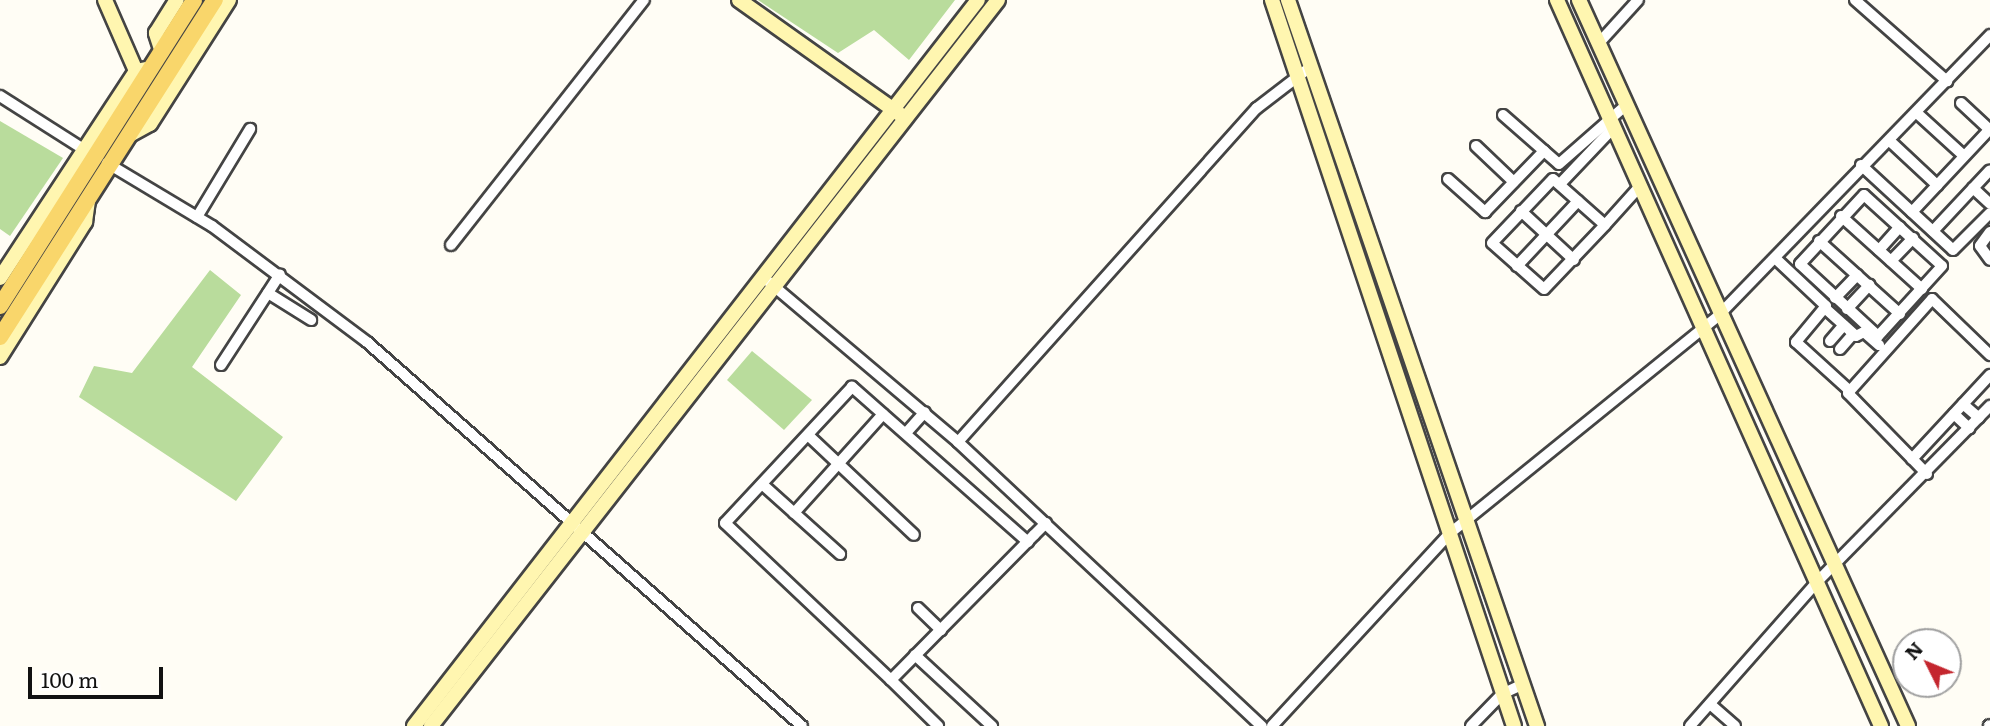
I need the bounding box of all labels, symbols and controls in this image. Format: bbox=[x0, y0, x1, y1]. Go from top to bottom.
north arrow bbox=[1892, 628, 1962, 698]
text: N bbox=[1897, 635, 1929, 665]
scale bar bbox=[32, 652, 166, 696]
text: 100 m bbox=[41, 663, 98, 694]

